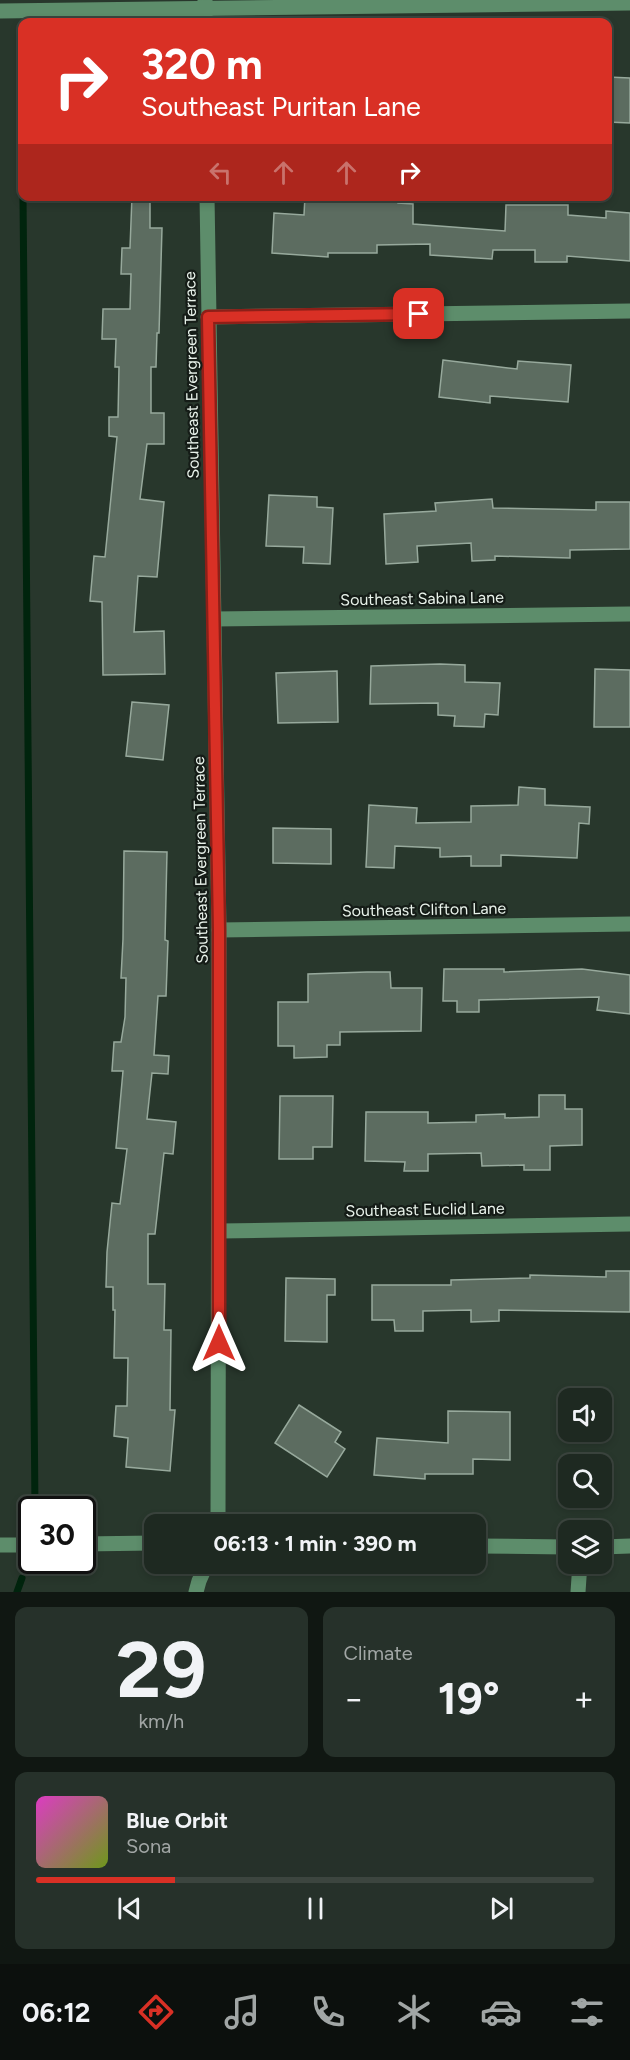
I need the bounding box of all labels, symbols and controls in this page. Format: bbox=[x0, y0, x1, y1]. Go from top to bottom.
text: 320 m bbox=[141, 39, 263, 90]
icon: right bbox=[42, 42, 120, 120]
text: Southeast Puritan Lane bbox=[141, 90, 421, 123]
icon: left bbox=[204, 156, 237, 189]
icon: ahead bbox=[267, 156, 300, 189]
icon: ahead bbox=[330, 156, 363, 189]
icon: right bbox=[393, 156, 426, 189]
street label: Southeast Evergreen Terrace bbox=[180, 271, 203, 479]
pin bbox=[393, 288, 444, 339]
icon: arrive bbox=[402, 297, 435, 330]
street label: Southeast Sabina Lane bbox=[340, 588, 504, 609]
street label: Southeast Evergreen Terrace bbox=[189, 756, 212, 964]
street label: Southeast Clifton Lane bbox=[342, 899, 507, 920]
street label: Southeast Euclid Lane bbox=[345, 1199, 505, 1220]
position arrow bbox=[187, 1311, 251, 1375]
map controls bbox=[558, 1388, 612, 1574]
button: sound bbox=[558, 1388, 612, 1442]
button: search bbox=[558, 1454, 612, 1508]
speed limit sign: 30 bbox=[18, 1496, 96, 1574]
button: layers bbox=[558, 1520, 612, 1574]
text: 06:13 · 1 min · 390 m bbox=[213, 1530, 417, 1557]
text: 29 bbox=[116, 1623, 206, 1717]
text: Climate bbox=[344, 1641, 413, 1665]
text: 19° bbox=[438, 1671, 500, 1725]
text: − bbox=[344, 1679, 364, 1718]
text: + bbox=[573, 1679, 594, 1718]
text: km/h bbox=[138, 1709, 184, 1733]
text: Blue Orbit bbox=[126, 1807, 228, 1834]
text: Sona bbox=[126, 1834, 171, 1858]
icon: previous bbox=[113, 1892, 146, 1925]
icon: pause bbox=[299, 1892, 332, 1925]
icon: next bbox=[485, 1892, 518, 1925]
icon: directions bbox=[135, 1991, 177, 2033]
icon: music bbox=[221, 1991, 263, 2033]
icon: phone bbox=[307, 1991, 349, 2033]
icon: climate bbox=[393, 1991, 435, 2033]
icon: car bbox=[480, 1991, 522, 2033]
icon: filters bbox=[566, 1991, 608, 2033]
text: 06:12 bbox=[22, 1996, 90, 2029]

